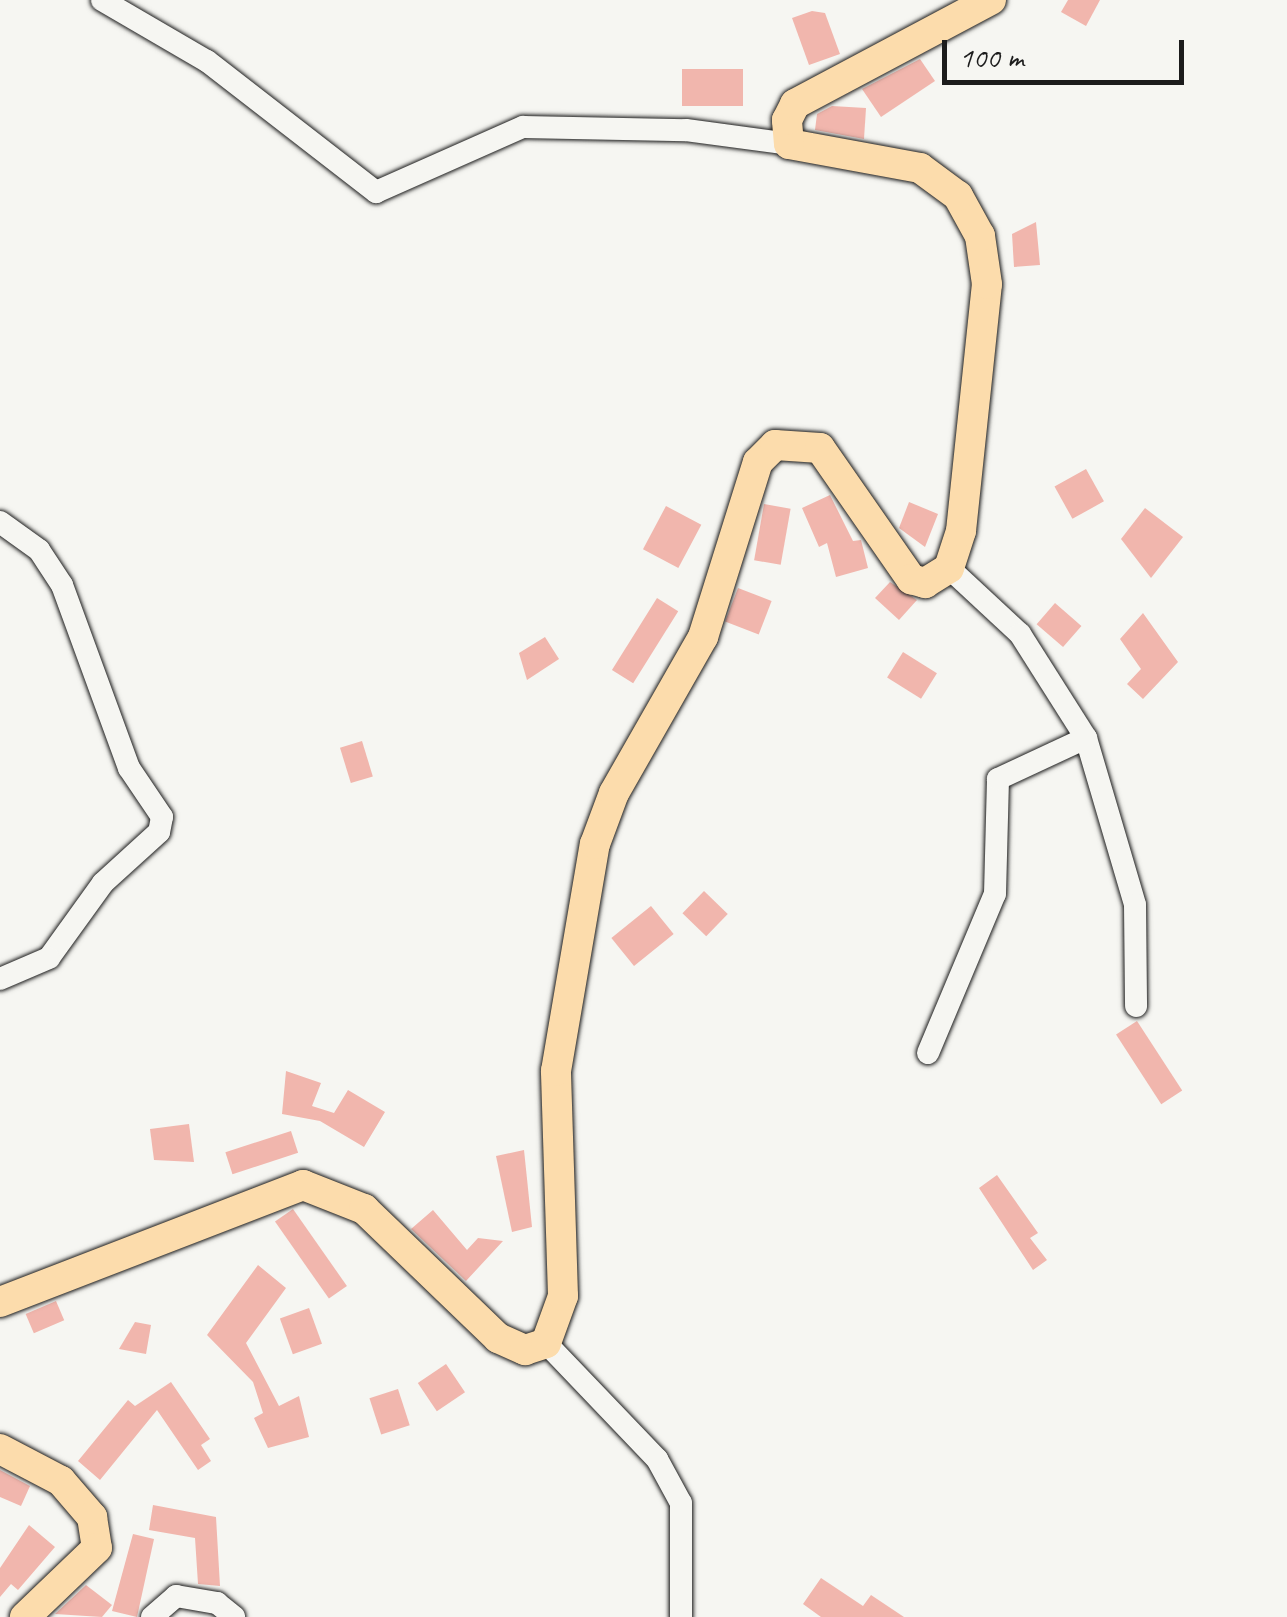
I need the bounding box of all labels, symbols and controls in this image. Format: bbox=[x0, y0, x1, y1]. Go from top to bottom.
scale bar bbox=[947, 20, 1190, 82]
text: 100 m bbox=[959, 38, 1024, 76]

